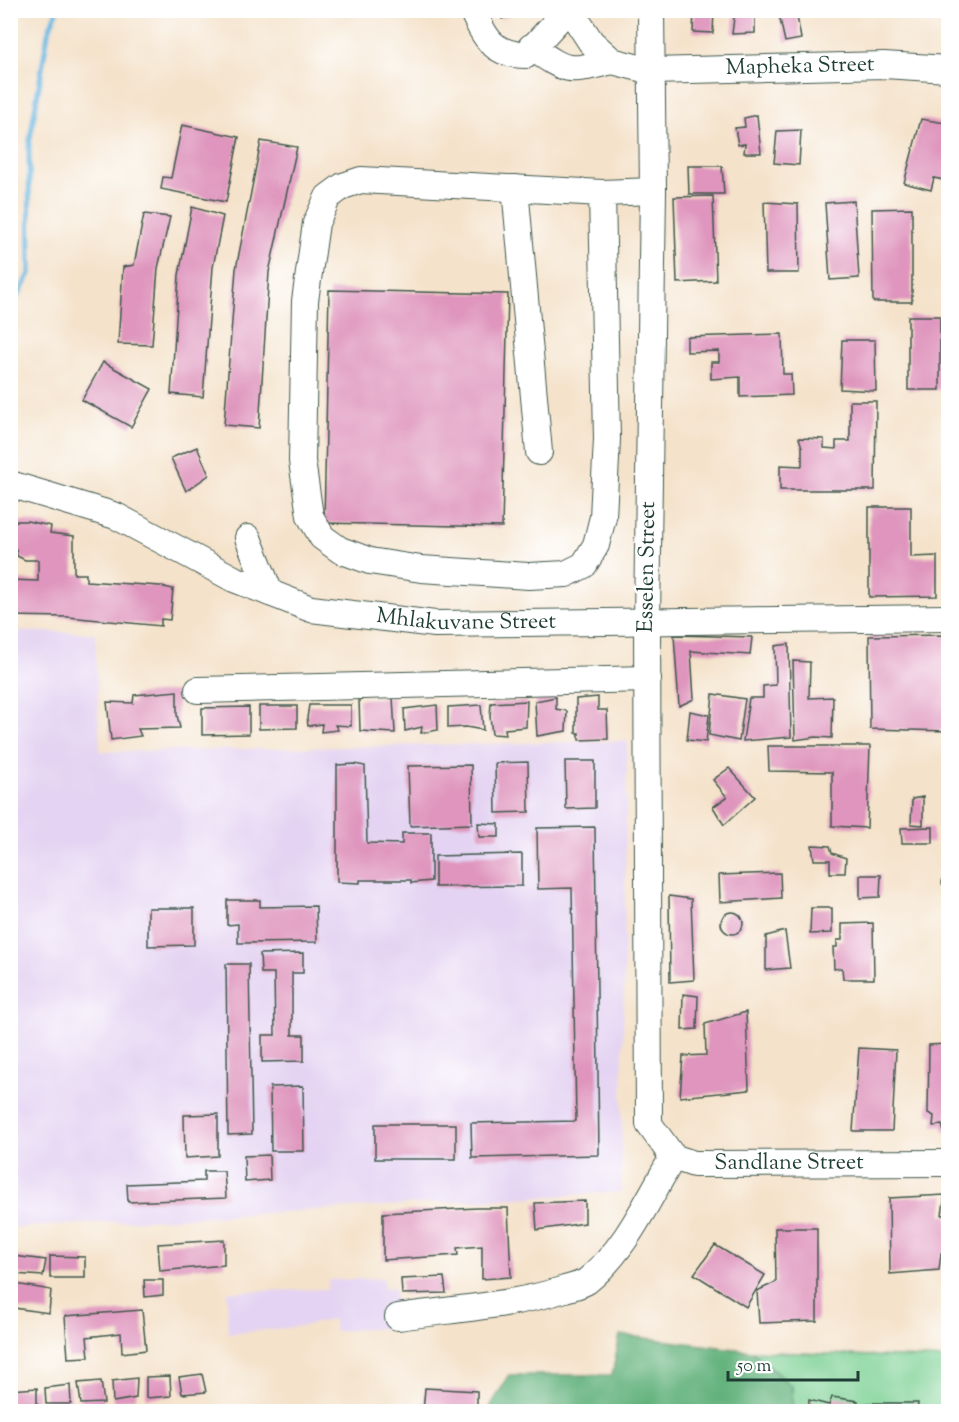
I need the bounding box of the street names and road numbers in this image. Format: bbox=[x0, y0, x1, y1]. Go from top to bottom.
street label: Mapheka Street bbox=[725, 49, 875, 85]
street label: Esselen Street bbox=[631, 501, 665, 633]
street label: Mhlakuvane Street bbox=[374, 601, 557, 640]
street label: Sandlane Street bbox=[714, 1147, 864, 1180]

